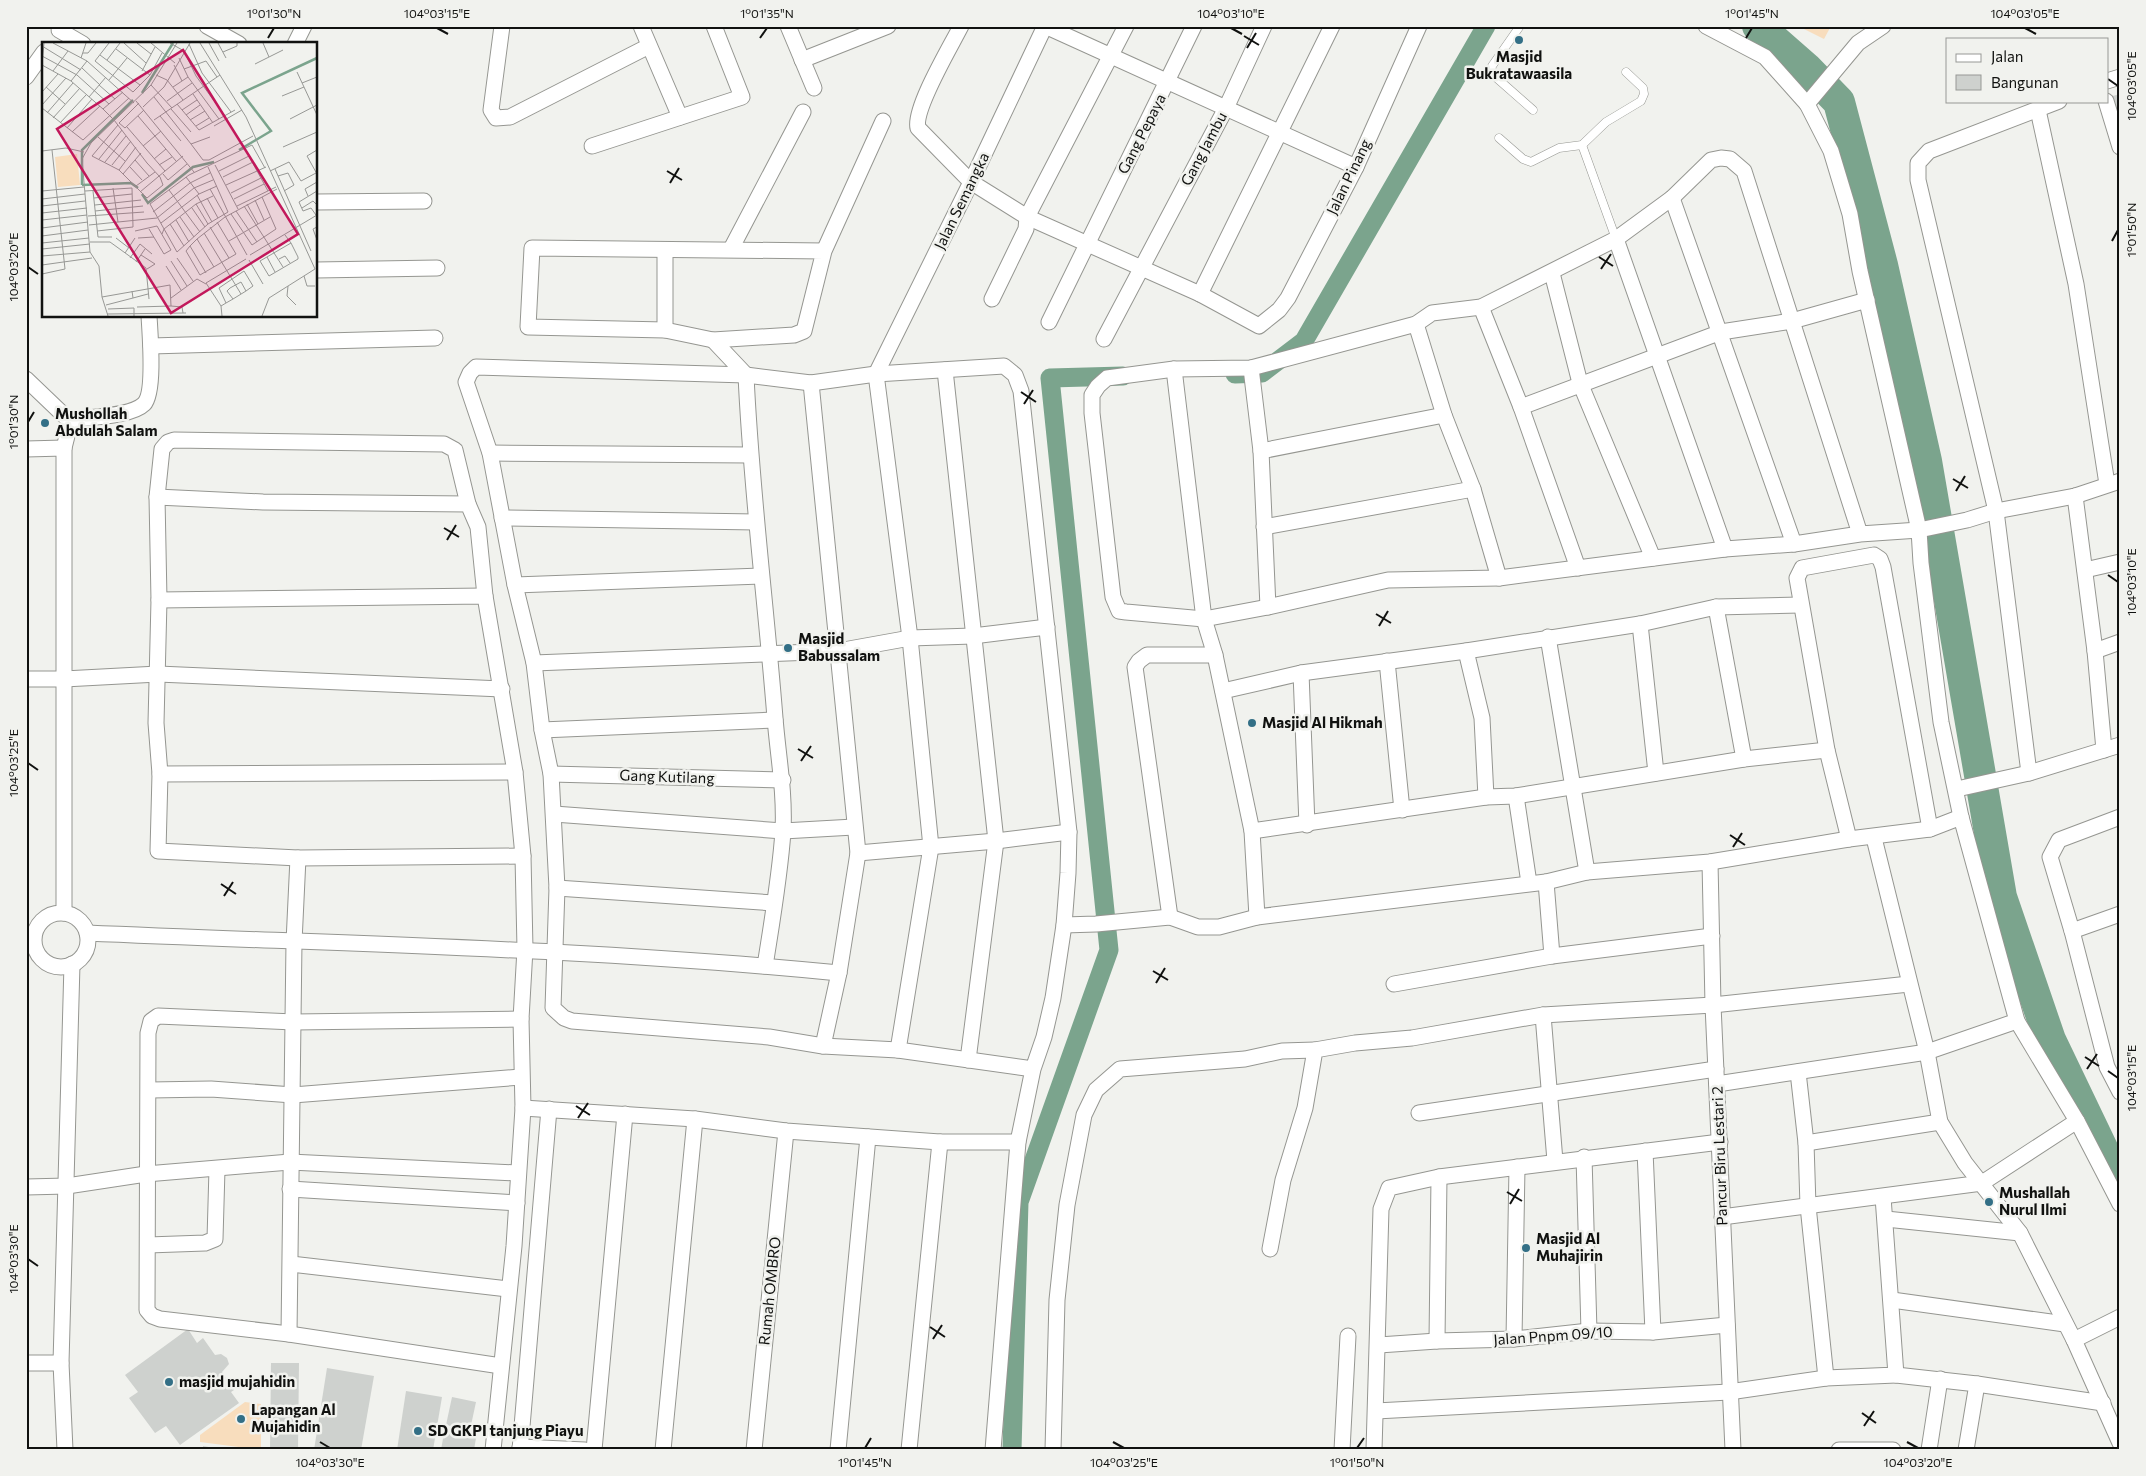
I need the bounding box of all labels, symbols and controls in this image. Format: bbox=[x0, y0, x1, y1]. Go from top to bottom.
text: 1°01'30"N bbox=[247, 6, 301, 20]
text: 104°03'15"E bbox=[404, 6, 470, 20]
text: 1°01'35"N bbox=[740, 6, 794, 20]
text: 104°03'10"E bbox=[1197, 6, 1265, 20]
text: 1°01'45"N bbox=[1725, 6, 1779, 20]
text: 104°03'05"E bbox=[1990, 6, 2060, 20]
marker: Masjid Bukratawaasila bbox=[1513, 34, 1525, 46]
legend bbox=[1946, 38, 2108, 102]
inset map bbox=[42, 42, 318, 318]
place label: Masjid Bukratawaasila bbox=[1466, 47, 1572, 82]
text: Jalan bbox=[1991, 47, 2023, 65]
text: 104°03'05"E bbox=[2124, 51, 2138, 121]
text: Bangunan bbox=[1991, 73, 2059, 91]
street label: Gang Pepaya bbox=[1113, 90, 1169, 177]
street label: Gang Jambu bbox=[1176, 109, 1230, 189]
street label: Jalan Pinang bbox=[1322, 136, 1374, 217]
street label: Jalan Semangka bbox=[930, 149, 992, 252]
text: 1°01'50"N bbox=[2124, 203, 2138, 257]
text: 104°03'20"E bbox=[6, 233, 20, 301]
text: 1°01'30"N bbox=[6, 395, 20, 449]
place label: Mushollah Abdulah Salam bbox=[55, 404, 158, 439]
marker: Mushollah Abdulah Salam bbox=[39, 417, 51, 429]
text: 104°03'10"E bbox=[2124, 548, 2138, 616]
place label: Masjid Babussalam bbox=[798, 629, 880, 664]
marker: Masjid Babussalam bbox=[782, 642, 794, 654]
place label: Masjid Al Hikmah bbox=[1262, 713, 1383, 731]
marker: Masjid Al Hikmah bbox=[1246, 717, 1258, 729]
text: 104°03'25"E bbox=[6, 729, 20, 797]
street label: Gang Kutilang bbox=[619, 765, 715, 787]
text: 104°03'15"E bbox=[2124, 1045, 2138, 1111]
street label: Pancur Biru Lestari 2 bbox=[1708, 1086, 1730, 1226]
place label: Mushallah Nurul Ilmi bbox=[1999, 1183, 2070, 1218]
marker: Mushallah Nurul Ilmi bbox=[1983, 1196, 1995, 1208]
text: 104°03'30"E bbox=[6, 1224, 20, 1294]
place label: Masjid Al Muhajirin bbox=[1536, 1229, 1603, 1264]
street label: Rumah OMBRO bbox=[754, 1236, 784, 1346]
marker: Masjid Al Muhajirin bbox=[1520, 1242, 1532, 1254]
street label: Jalan Pnpm 09/10 bbox=[1493, 1322, 1613, 1348]
place label: masjid mujahidin bbox=[179, 1372, 295, 1390]
marker: masjid mujahidin bbox=[163, 1376, 175, 1388]
place label: Lapangan Al Mujahidin bbox=[251, 1400, 336, 1435]
marker: Lapangan Al Mujahidin bbox=[235, 1413, 247, 1425]
place label: SD GKPI tanjung Piayu bbox=[428, 1421, 583, 1439]
marker: SD GKPI tanjung Piayu bbox=[412, 1425, 424, 1437]
text: 104°03'30"E bbox=[295, 1455, 365, 1469]
text: 1°01'45"N bbox=[838, 1455, 892, 1469]
text: 104°03'25"E bbox=[1090, 1455, 1158, 1469]
text: 1°01'50"N bbox=[1330, 1455, 1384, 1469]
text: 104°03'20"E bbox=[1884, 1455, 1952, 1469]

